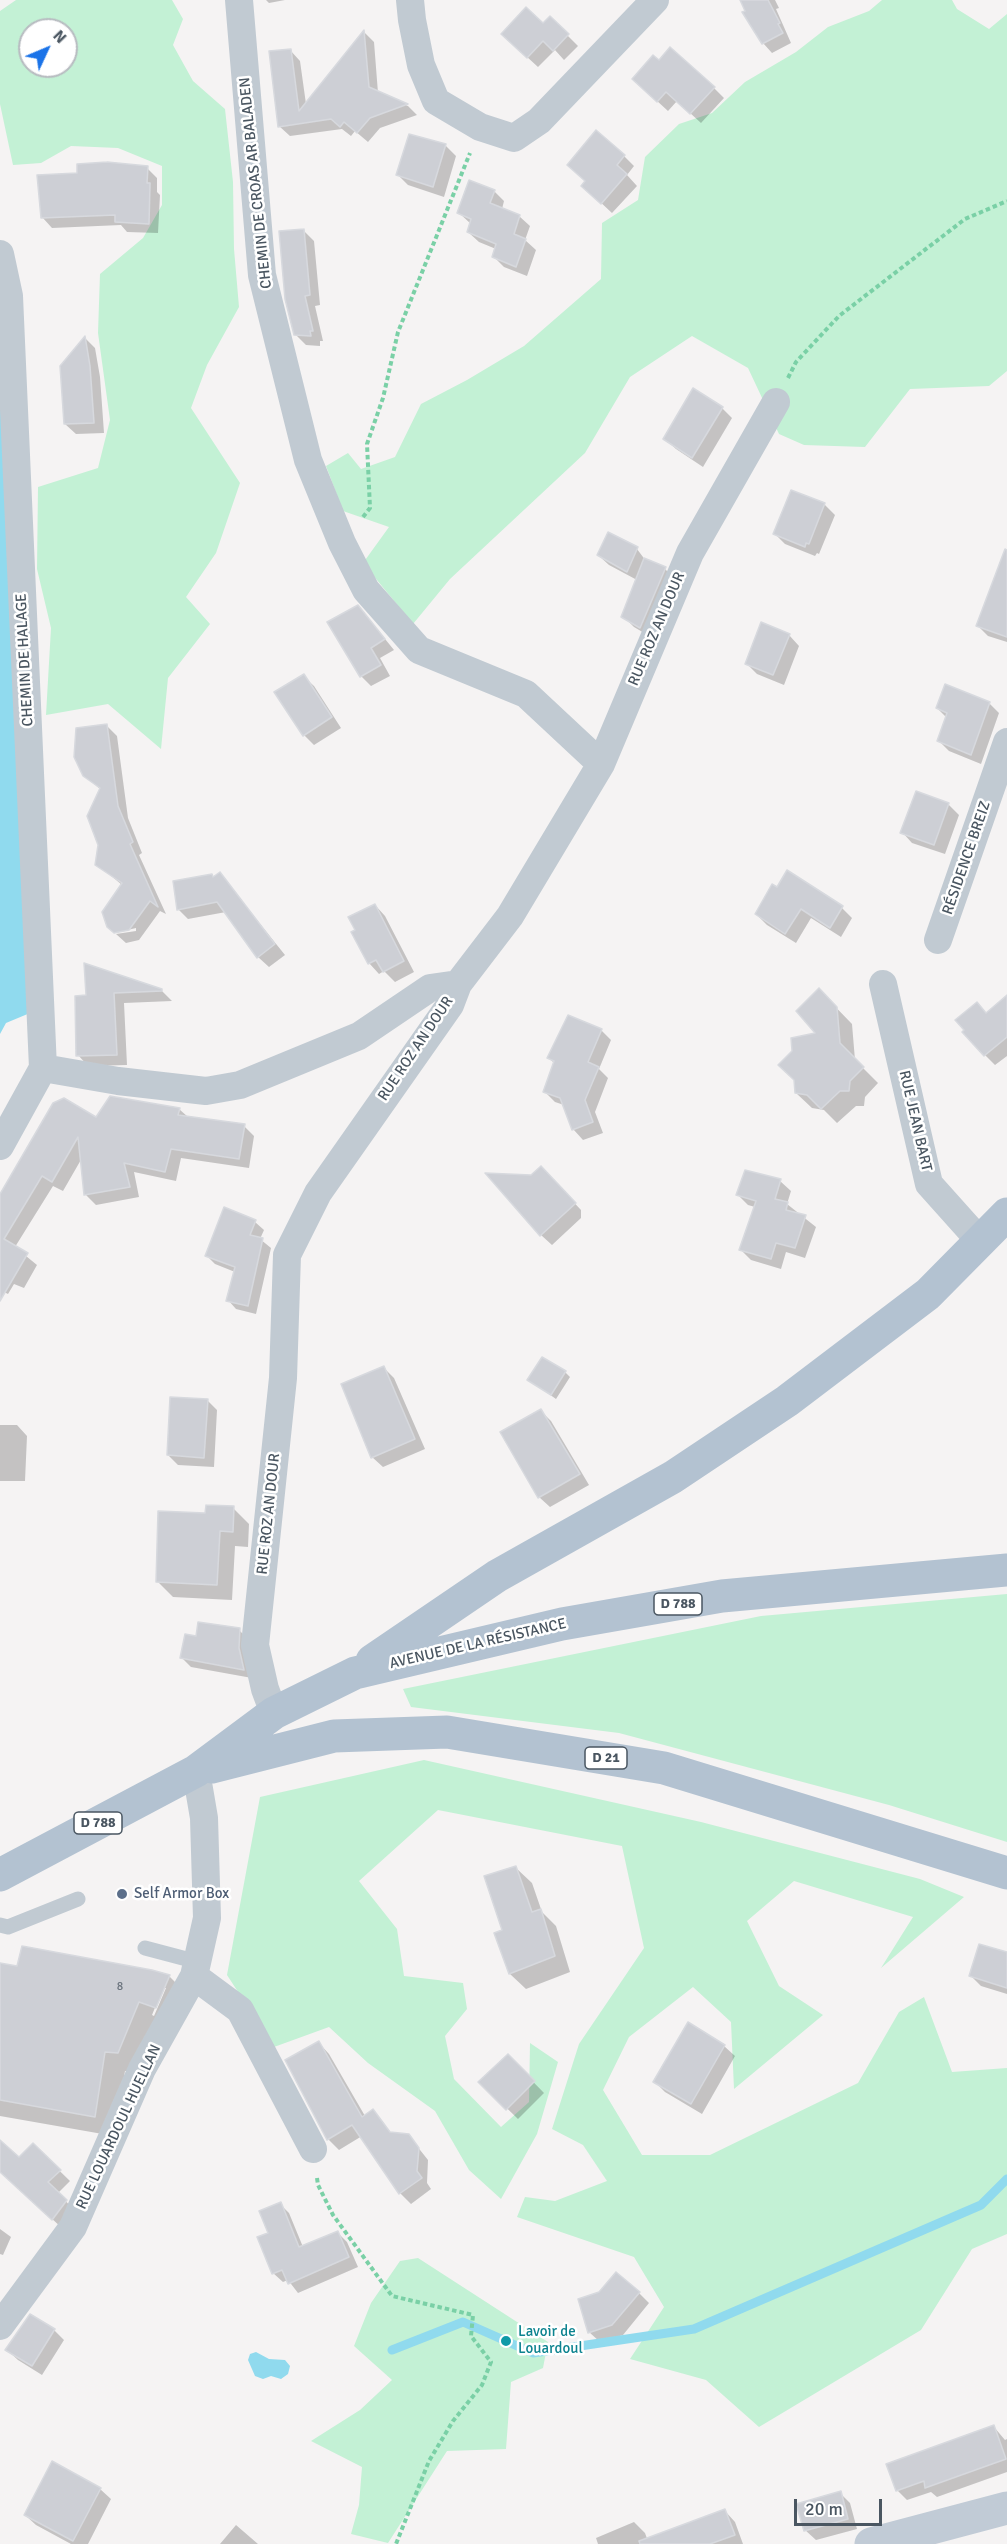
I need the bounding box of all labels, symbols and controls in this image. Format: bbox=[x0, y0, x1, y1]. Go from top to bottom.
north arrow bbox=[18, 18, 78, 78]
text: N bbox=[48, 26, 71, 48]
street label: CHEMIN DE CROAS AR BALADEN bbox=[236, 76, 276, 290]
street label: RUE ROZ AN DOUR bbox=[625, 569, 689, 689]
street label: CHEMIN DE HALAGE bbox=[13, 593, 37, 727]
street label: RÉSIDENCE BREIZ bbox=[939, 799, 995, 917]
street label: RUE ROZ AN DOUR bbox=[374, 993, 458, 1105]
street label: RUE JEAN BART bbox=[895, 1069, 935, 1173]
street label: RUE ROZ AN DOUR bbox=[254, 1452, 284, 1576]
road number: D 788 bbox=[654, 1593, 702, 1615]
street label: AVENUE DE LA RÉSISTANCE bbox=[388, 1615, 568, 1673]
road number: D 21 bbox=[585, 1747, 627, 1769]
road number: D 788 bbox=[74, 1812, 122, 1834]
place label: Self Armor Box bbox=[134, 1885, 229, 1903]
marker: Self Armor Box bbox=[115, 1887, 129, 1901]
house number: 8 bbox=[117, 1980, 123, 1994]
street label: RUE LOUARDOUL HUELLAN bbox=[73, 2042, 165, 2212]
place label: Lavoir de Louardoul bbox=[518, 2323, 583, 2358]
marker: Lavoir de Louardoul bbox=[499, 2334, 513, 2348]
scale bar bbox=[797, 2487, 886, 2525]
text: 20 m bbox=[805, 2498, 843, 2520]

